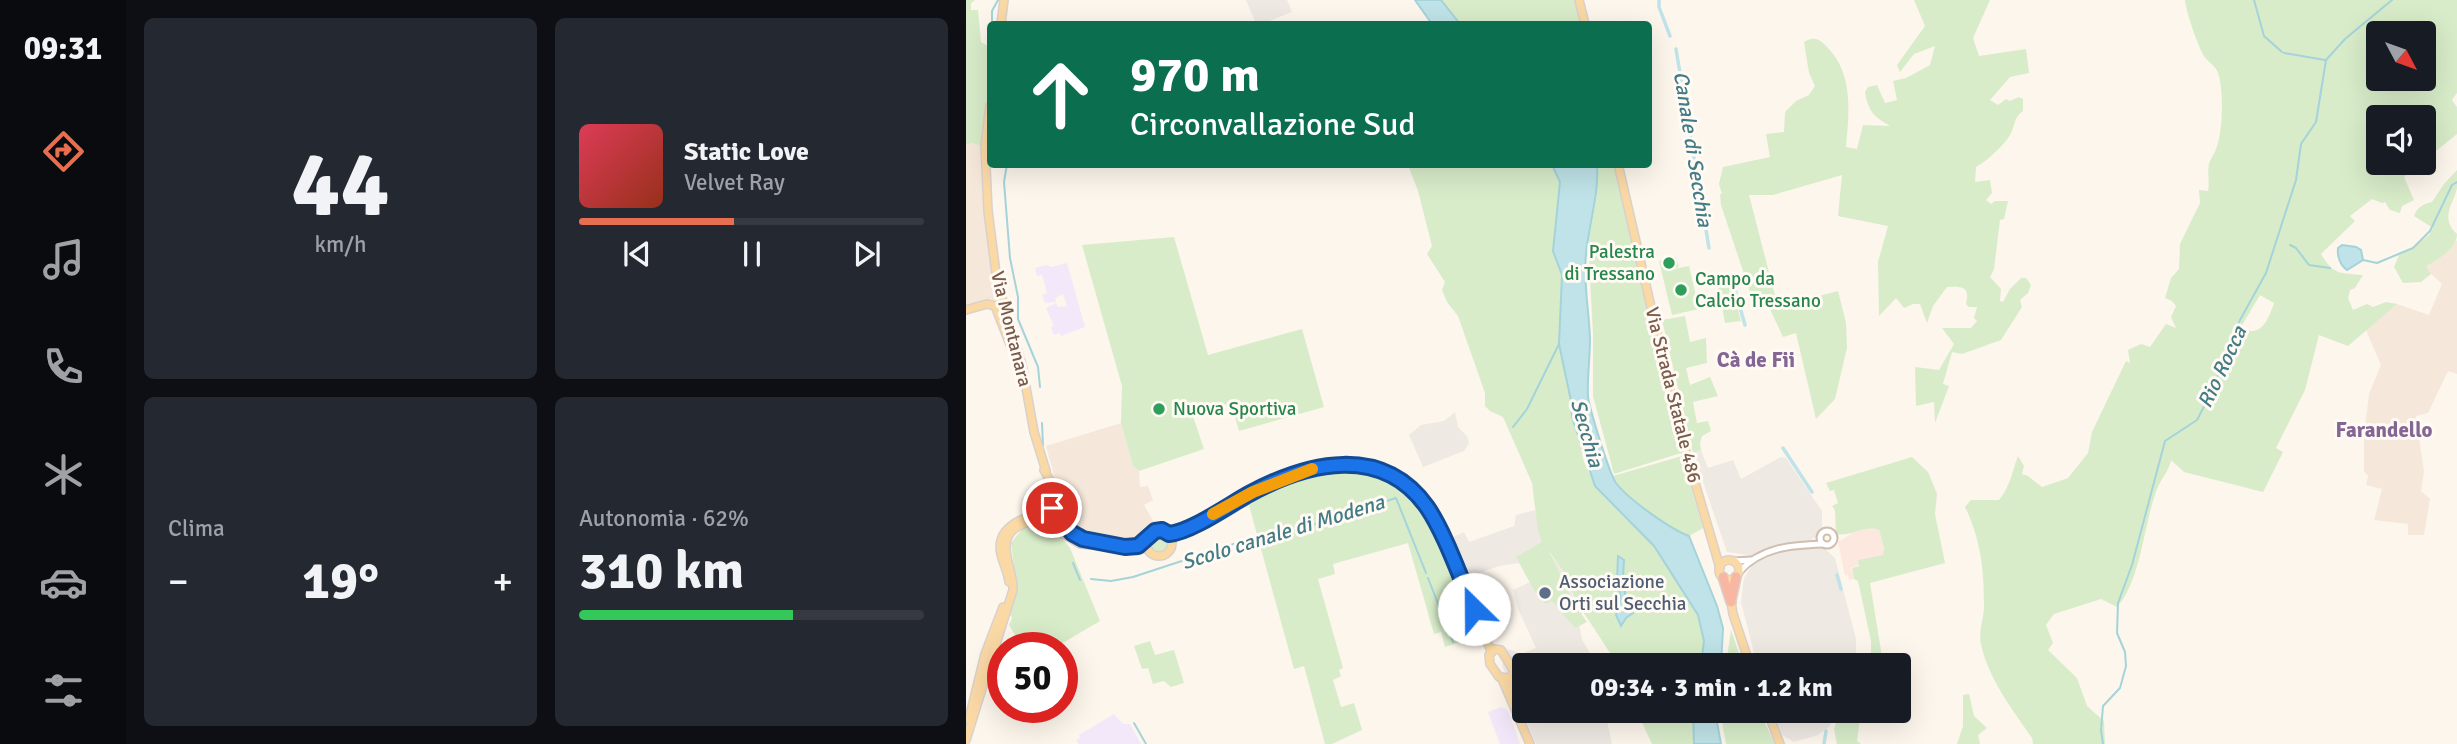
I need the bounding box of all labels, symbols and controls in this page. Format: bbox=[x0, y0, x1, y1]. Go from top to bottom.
north arrow bbox=[2366, 21, 2436, 91]
map controls bbox=[2366, 21, 2436, 175]
text: 09:31 bbox=[24, 29, 102, 68]
text: 970 m bbox=[1130, 45, 1260, 105]
icon: ahead bbox=[1015, 49, 1106, 140]
water label: Canale di Secchia bbox=[1668, 69, 1718, 230]
text: Circonvallazione Sud bbox=[1130, 105, 1416, 144]
button: sound bbox=[2366, 105, 2436, 175]
icon: directions bbox=[39, 127, 88, 176]
text: 44 bbox=[291, 128, 390, 241]
text: Static Love bbox=[684, 136, 809, 168]
text: Velvet Ray bbox=[684, 168, 785, 197]
text: km/h bbox=[314, 230, 367, 259]
icon: music bbox=[39, 235, 88, 284]
icon: previous bbox=[618, 235, 656, 273]
icon: pause bbox=[733, 235, 771, 273]
icon: next bbox=[848, 235, 886, 273]
place label: Palestra di Tressano bbox=[1565, 240, 1655, 286]
marker: Palestra di Tressano bbox=[1661, 255, 1677, 271]
place label: Campo da Calcio Tressano bbox=[1695, 267, 1821, 313]
street label: Via Montanara bbox=[985, 269, 1037, 389]
marker: Campo da Calcio Tressano bbox=[1673, 282, 1689, 298]
street label: Via Strada Statale 486 bbox=[1640, 305, 1706, 485]
water label: Rio Rocca bbox=[2192, 321, 2253, 412]
icon: phone bbox=[39, 342, 88, 391]
district label: Cà de Fii bbox=[1717, 347, 1795, 373]
water label: Secchia bbox=[1565, 396, 1609, 471]
place label: Nuova Sportiva bbox=[1173, 397, 1296, 421]
marker: Nuova Sportiva bbox=[1151, 401, 1167, 417]
district label: Farandello bbox=[2335, 417, 2433, 443]
icon: climate bbox=[39, 450, 88, 499]
pin bbox=[1022, 478, 1082, 538]
water label: Scolo canale di Modena bbox=[1179, 488, 1389, 575]
icon: arrive bbox=[1033, 489, 1071, 527]
text: Autonomia · 62% bbox=[579, 504, 749, 533]
text: Clima bbox=[168, 514, 225, 543]
text: 310 km bbox=[579, 539, 744, 603]
text: 19° bbox=[302, 549, 379, 613]
icon: car bbox=[39, 558, 88, 607]
text: − bbox=[168, 558, 189, 605]
text: + bbox=[492, 558, 513, 605]
place label: Associazione Orti sul Secchia bbox=[1559, 570, 1686, 616]
position arrow bbox=[1437, 572, 1511, 646]
marker: Associazione Orti sul Secchia bbox=[1537, 585, 1553, 601]
speed limit sign: 50 bbox=[987, 632, 1078, 723]
icon: filters bbox=[39, 666, 88, 715]
text: 09:34 · 3 min · 1.2 km bbox=[1590, 672, 1833, 704]

